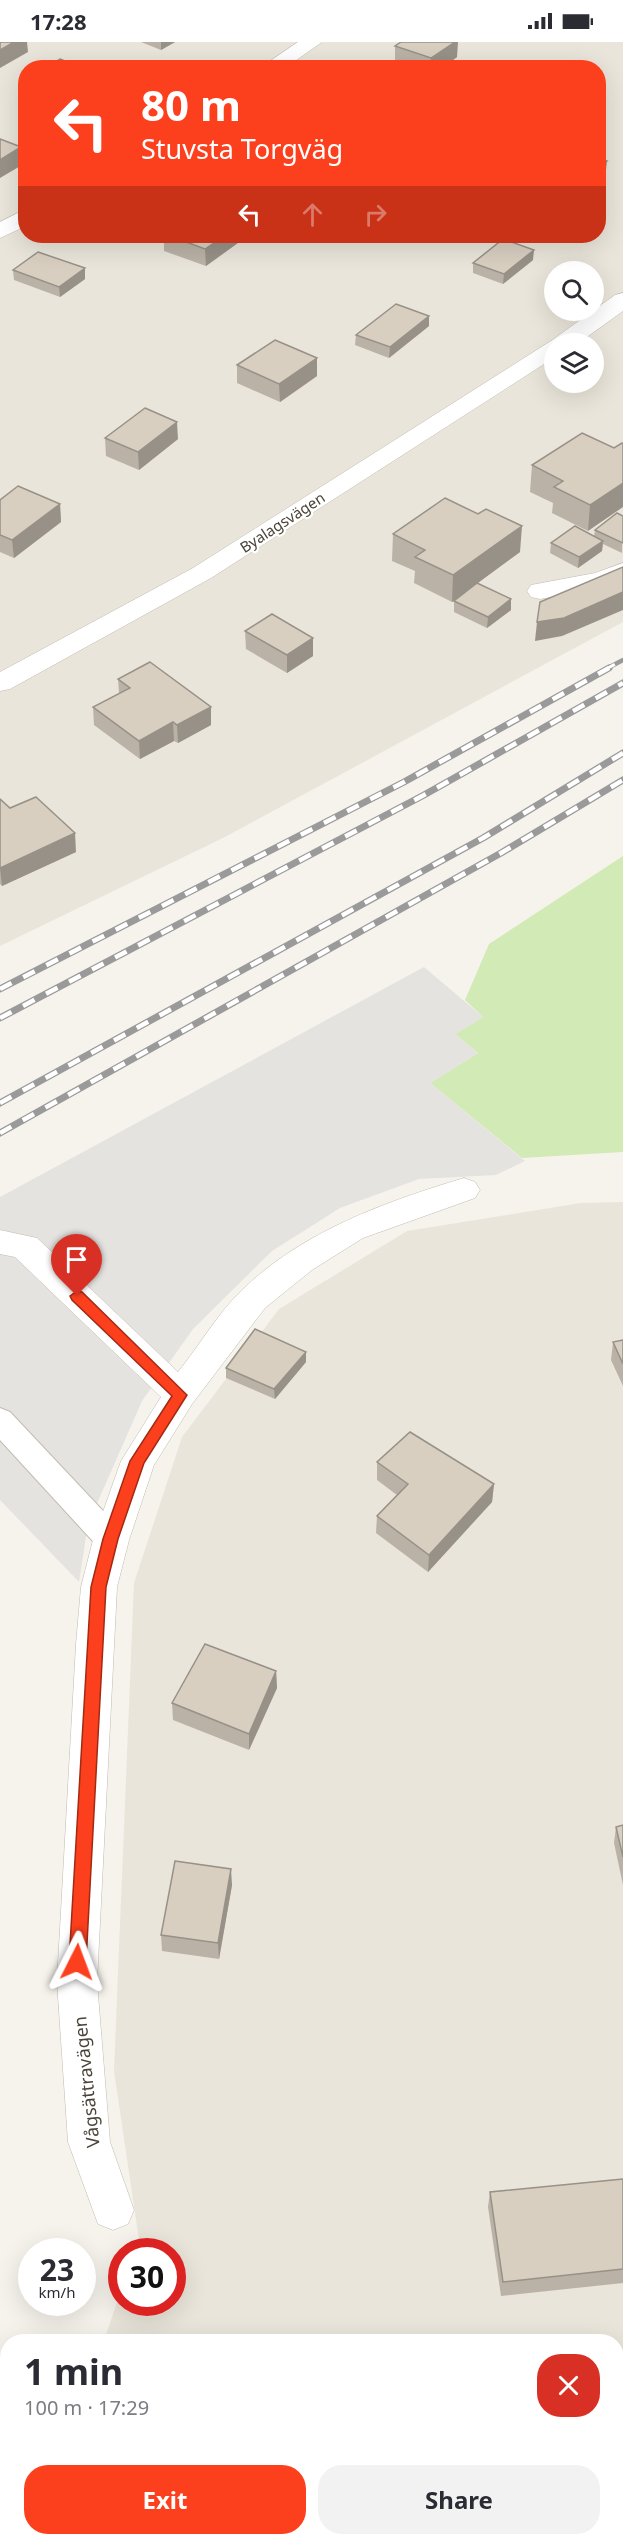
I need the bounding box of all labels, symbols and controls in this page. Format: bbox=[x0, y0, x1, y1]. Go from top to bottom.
text: 17:28 bbox=[30, 6, 87, 36]
text: 80 m bbox=[141, 76, 241, 133]
icon: left bbox=[42, 84, 120, 162]
text: Stuvsta Torgväg bbox=[141, 130, 343, 167]
icon: left bbox=[233, 198, 266, 231]
icon: ahead bbox=[296, 198, 329, 231]
icon: right bbox=[359, 198, 392, 231]
map controls bbox=[544, 261, 604, 393]
button: search bbox=[544, 261, 604, 321]
button: layers bbox=[544, 333, 604, 393]
street label: Byalagsvägen bbox=[236, 487, 328, 557]
pin bbox=[51, 1234, 102, 1296]
icon: arrive bbox=[60, 1243, 93, 1276]
position arrow bbox=[45, 1930, 109, 1994]
street label: Vågsättravägen bbox=[67, 2015, 105, 2149]
speed limit sign: 30 bbox=[108, 2238, 186, 2316]
text: 23 bbox=[40, 2249, 74, 2290]
text: km/h bbox=[39, 2282, 75, 2302]
text: 1 min bbox=[24, 2347, 123, 2396]
button: close bbox=[537, 2354, 600, 2417]
text: 100 m · 17:29 bbox=[24, 2394, 149, 2421]
button: Exit bbox=[24, 2465, 306, 2534]
button: Share bbox=[318, 2465, 600, 2534]

